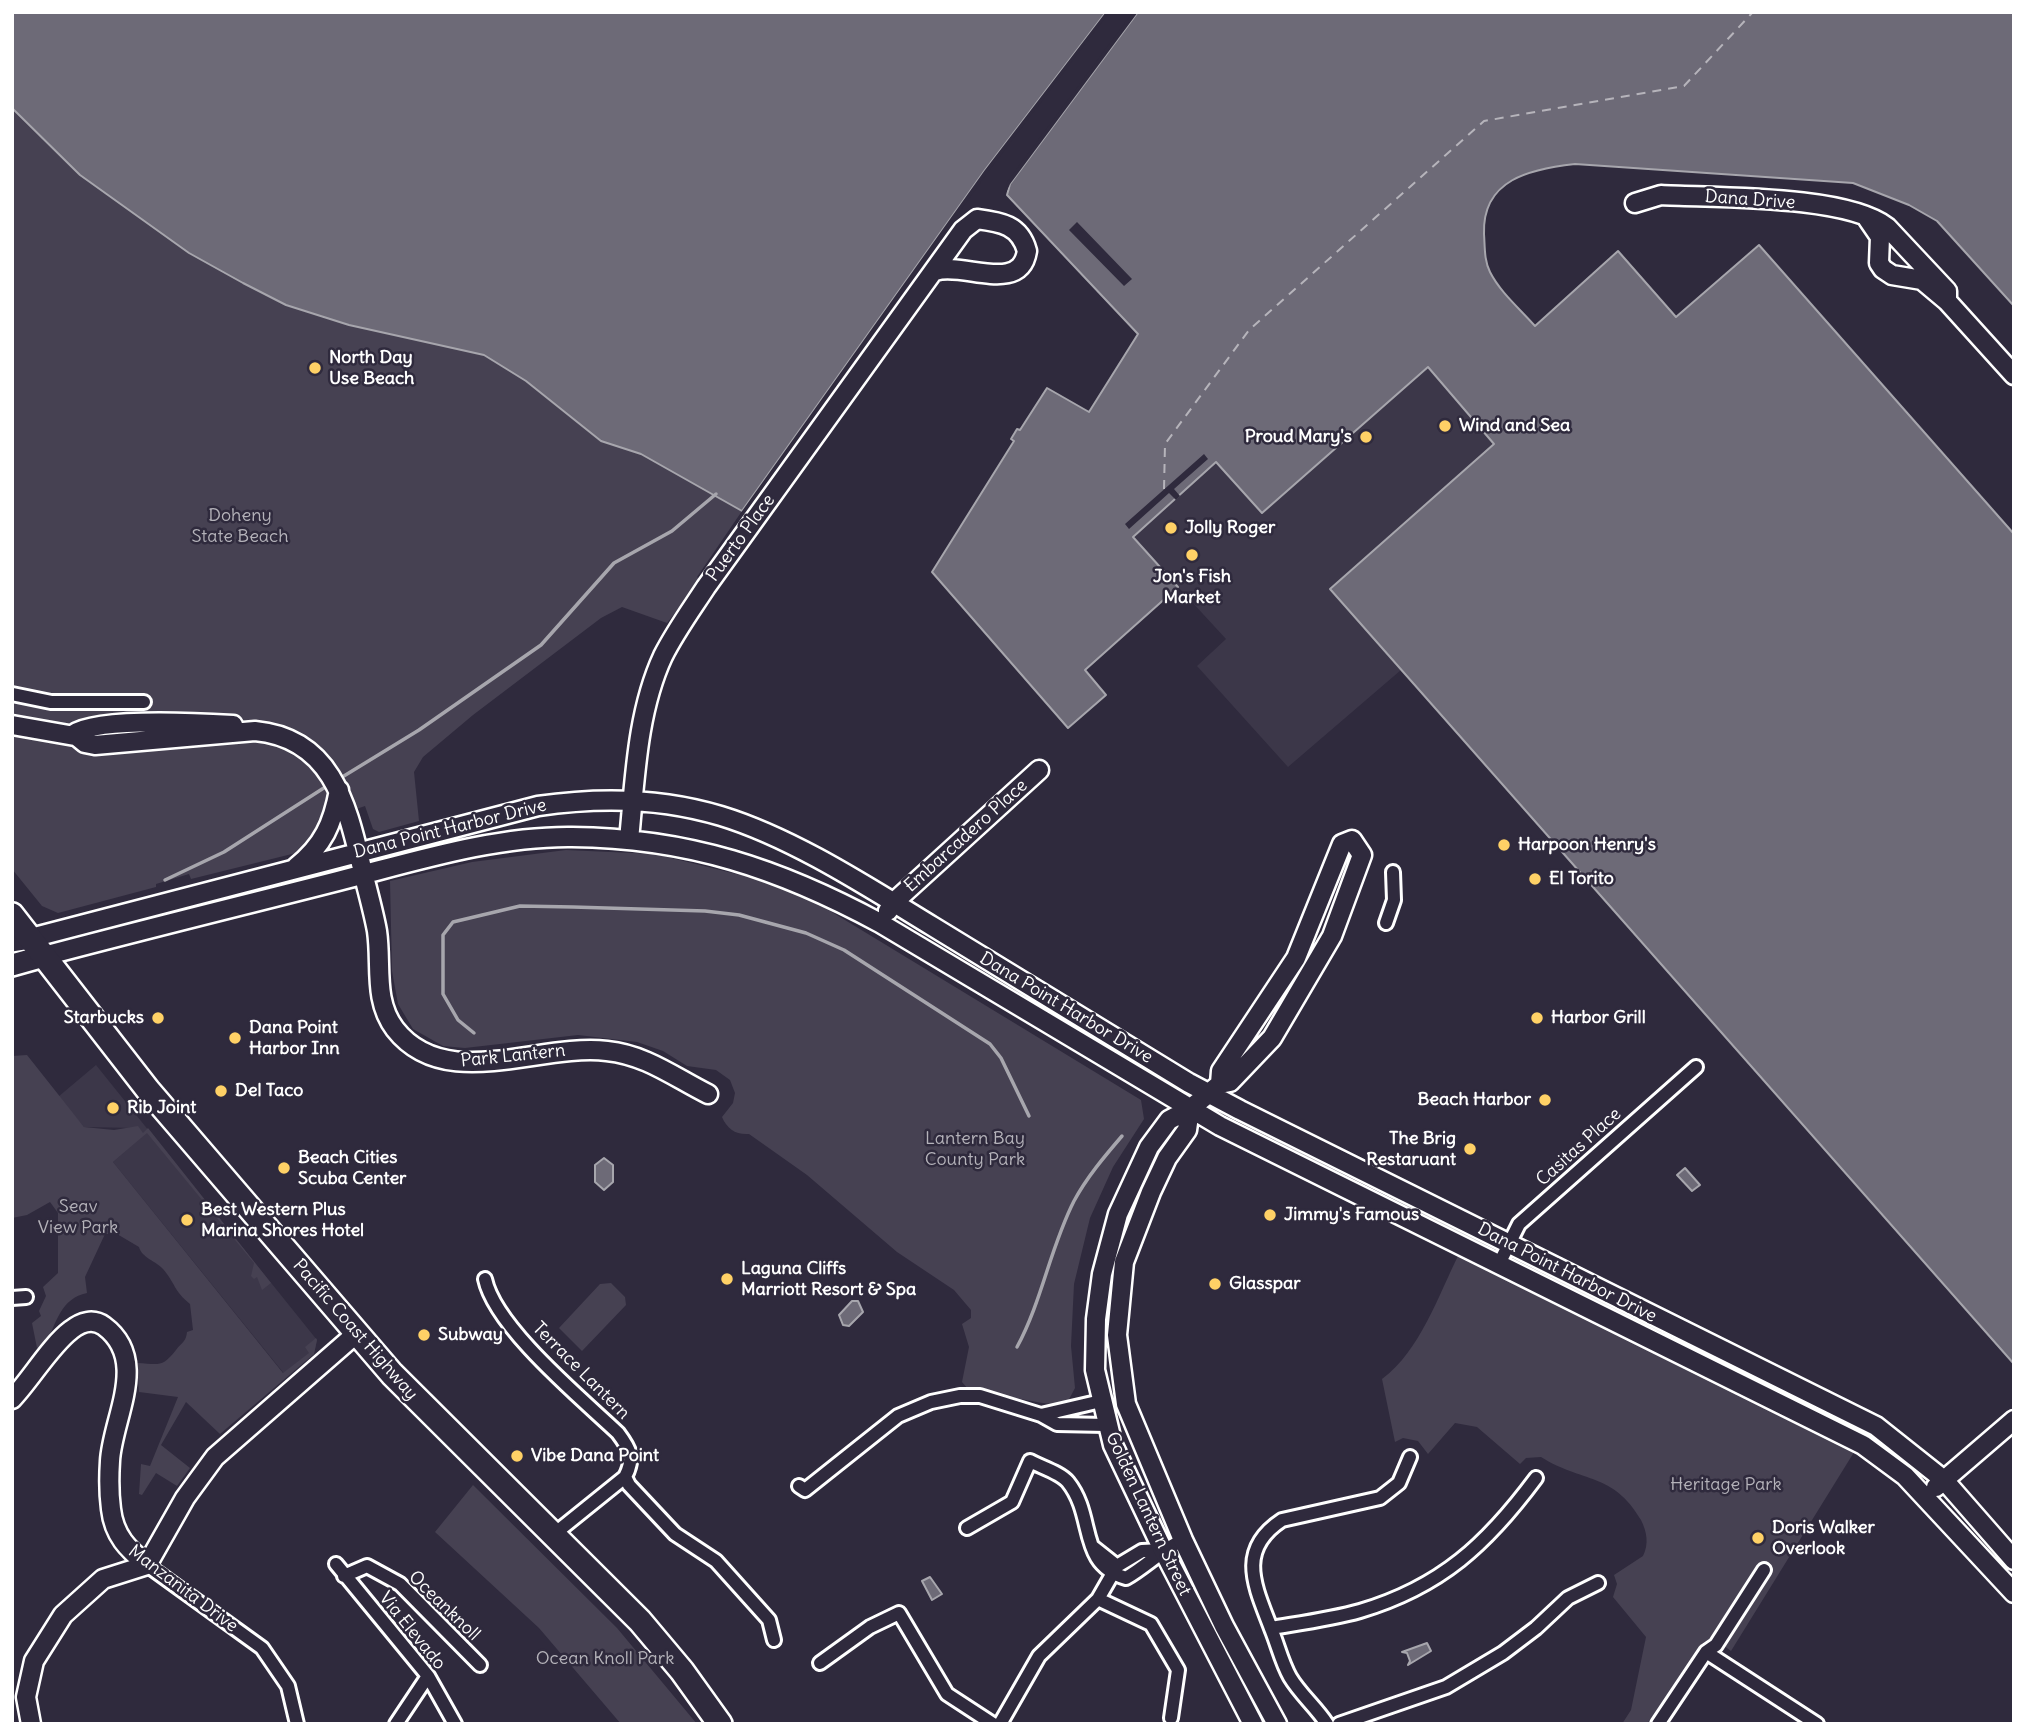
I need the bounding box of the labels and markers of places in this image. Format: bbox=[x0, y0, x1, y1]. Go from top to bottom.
place label: North Day Use Beach bbox=[329, 347, 414, 390]
marker: North Day Use Beach bbox=[307, 360, 323, 376]
place label: Wind and Sea bbox=[1459, 415, 1570, 437]
marker: Wind and Sea bbox=[1437, 418, 1453, 434]
place label: Proud Mary's bbox=[1245, 426, 1352, 448]
marker: Proud Mary's bbox=[1358, 429, 1374, 445]
place label: Jolly Roger bbox=[1185, 517, 1275, 539]
marker: Jolly Roger bbox=[1163, 520, 1179, 536]
marker: Jon's Fish Market bbox=[1184, 547, 1200, 563]
place label: Jon's Fish Market bbox=[1153, 566, 1231, 608]
place label: Harpoon Henry's bbox=[1518, 834, 1656, 856]
marker: Harpoon Henry's bbox=[1496, 837, 1512, 853]
place label: El Torito bbox=[1549, 868, 1614, 890]
marker: El Torito bbox=[1527, 871, 1543, 887]
place label: Starbucks bbox=[64, 1007, 144, 1029]
place label: Harbor Grill bbox=[1551, 1007, 1646, 1029]
marker: Starbucks bbox=[150, 1010, 166, 1026]
marker: Harbor Grill bbox=[1529, 1010, 1545, 1026]
place label: Dana Point Harbor Inn bbox=[249, 1017, 340, 1060]
marker: Dana Point Harbor Inn bbox=[227, 1030, 243, 1046]
place label: Del Taco bbox=[235, 1080, 303, 1102]
marker: Del Taco bbox=[213, 1083, 229, 1099]
place label: Beach Harbor bbox=[1418, 1089, 1531, 1111]
marker: Beach Harbor bbox=[1537, 1092, 1553, 1108]
place label: Rib Joint bbox=[127, 1097, 196, 1119]
marker: Rib Joint bbox=[105, 1100, 121, 1116]
place label: The Brig Restaruant bbox=[1366, 1128, 1456, 1170]
marker: The Brig Restaruant bbox=[1462, 1141, 1478, 1157]
place label: Beach Cities Scuba Center bbox=[298, 1147, 406, 1190]
marker: Beach Cities Scuba Center bbox=[276, 1160, 292, 1176]
place label: Best Western Plus Marina Shores Hotel bbox=[201, 1199, 364, 1242]
place label: Jimmy's Famous bbox=[1284, 1204, 1419, 1226]
marker: Jimmy's Famous bbox=[1262, 1207, 1278, 1223]
marker: Best Western Plus Marina Shores Hotel bbox=[179, 1212, 195, 1228]
place label: Laguna Cliffs Marriott Resort & Spa bbox=[741, 1258, 916, 1300]
marker: Laguna Cliffs Marriott Resort & Spa bbox=[719, 1271, 735, 1287]
place label: Glasspar bbox=[1229, 1273, 1301, 1295]
marker: Glasspar bbox=[1207, 1276, 1223, 1292]
place label: Subway bbox=[438, 1324, 503, 1346]
marker: Subway bbox=[416, 1327, 432, 1343]
place label: Vibe Dana Point bbox=[531, 1445, 659, 1467]
marker: Vibe Dana Point bbox=[509, 1448, 525, 1464]
place label: Doris Walker Overlook bbox=[1772, 1517, 1875, 1560]
marker: Doris Walker Overlook bbox=[1750, 1530, 1766, 1546]

